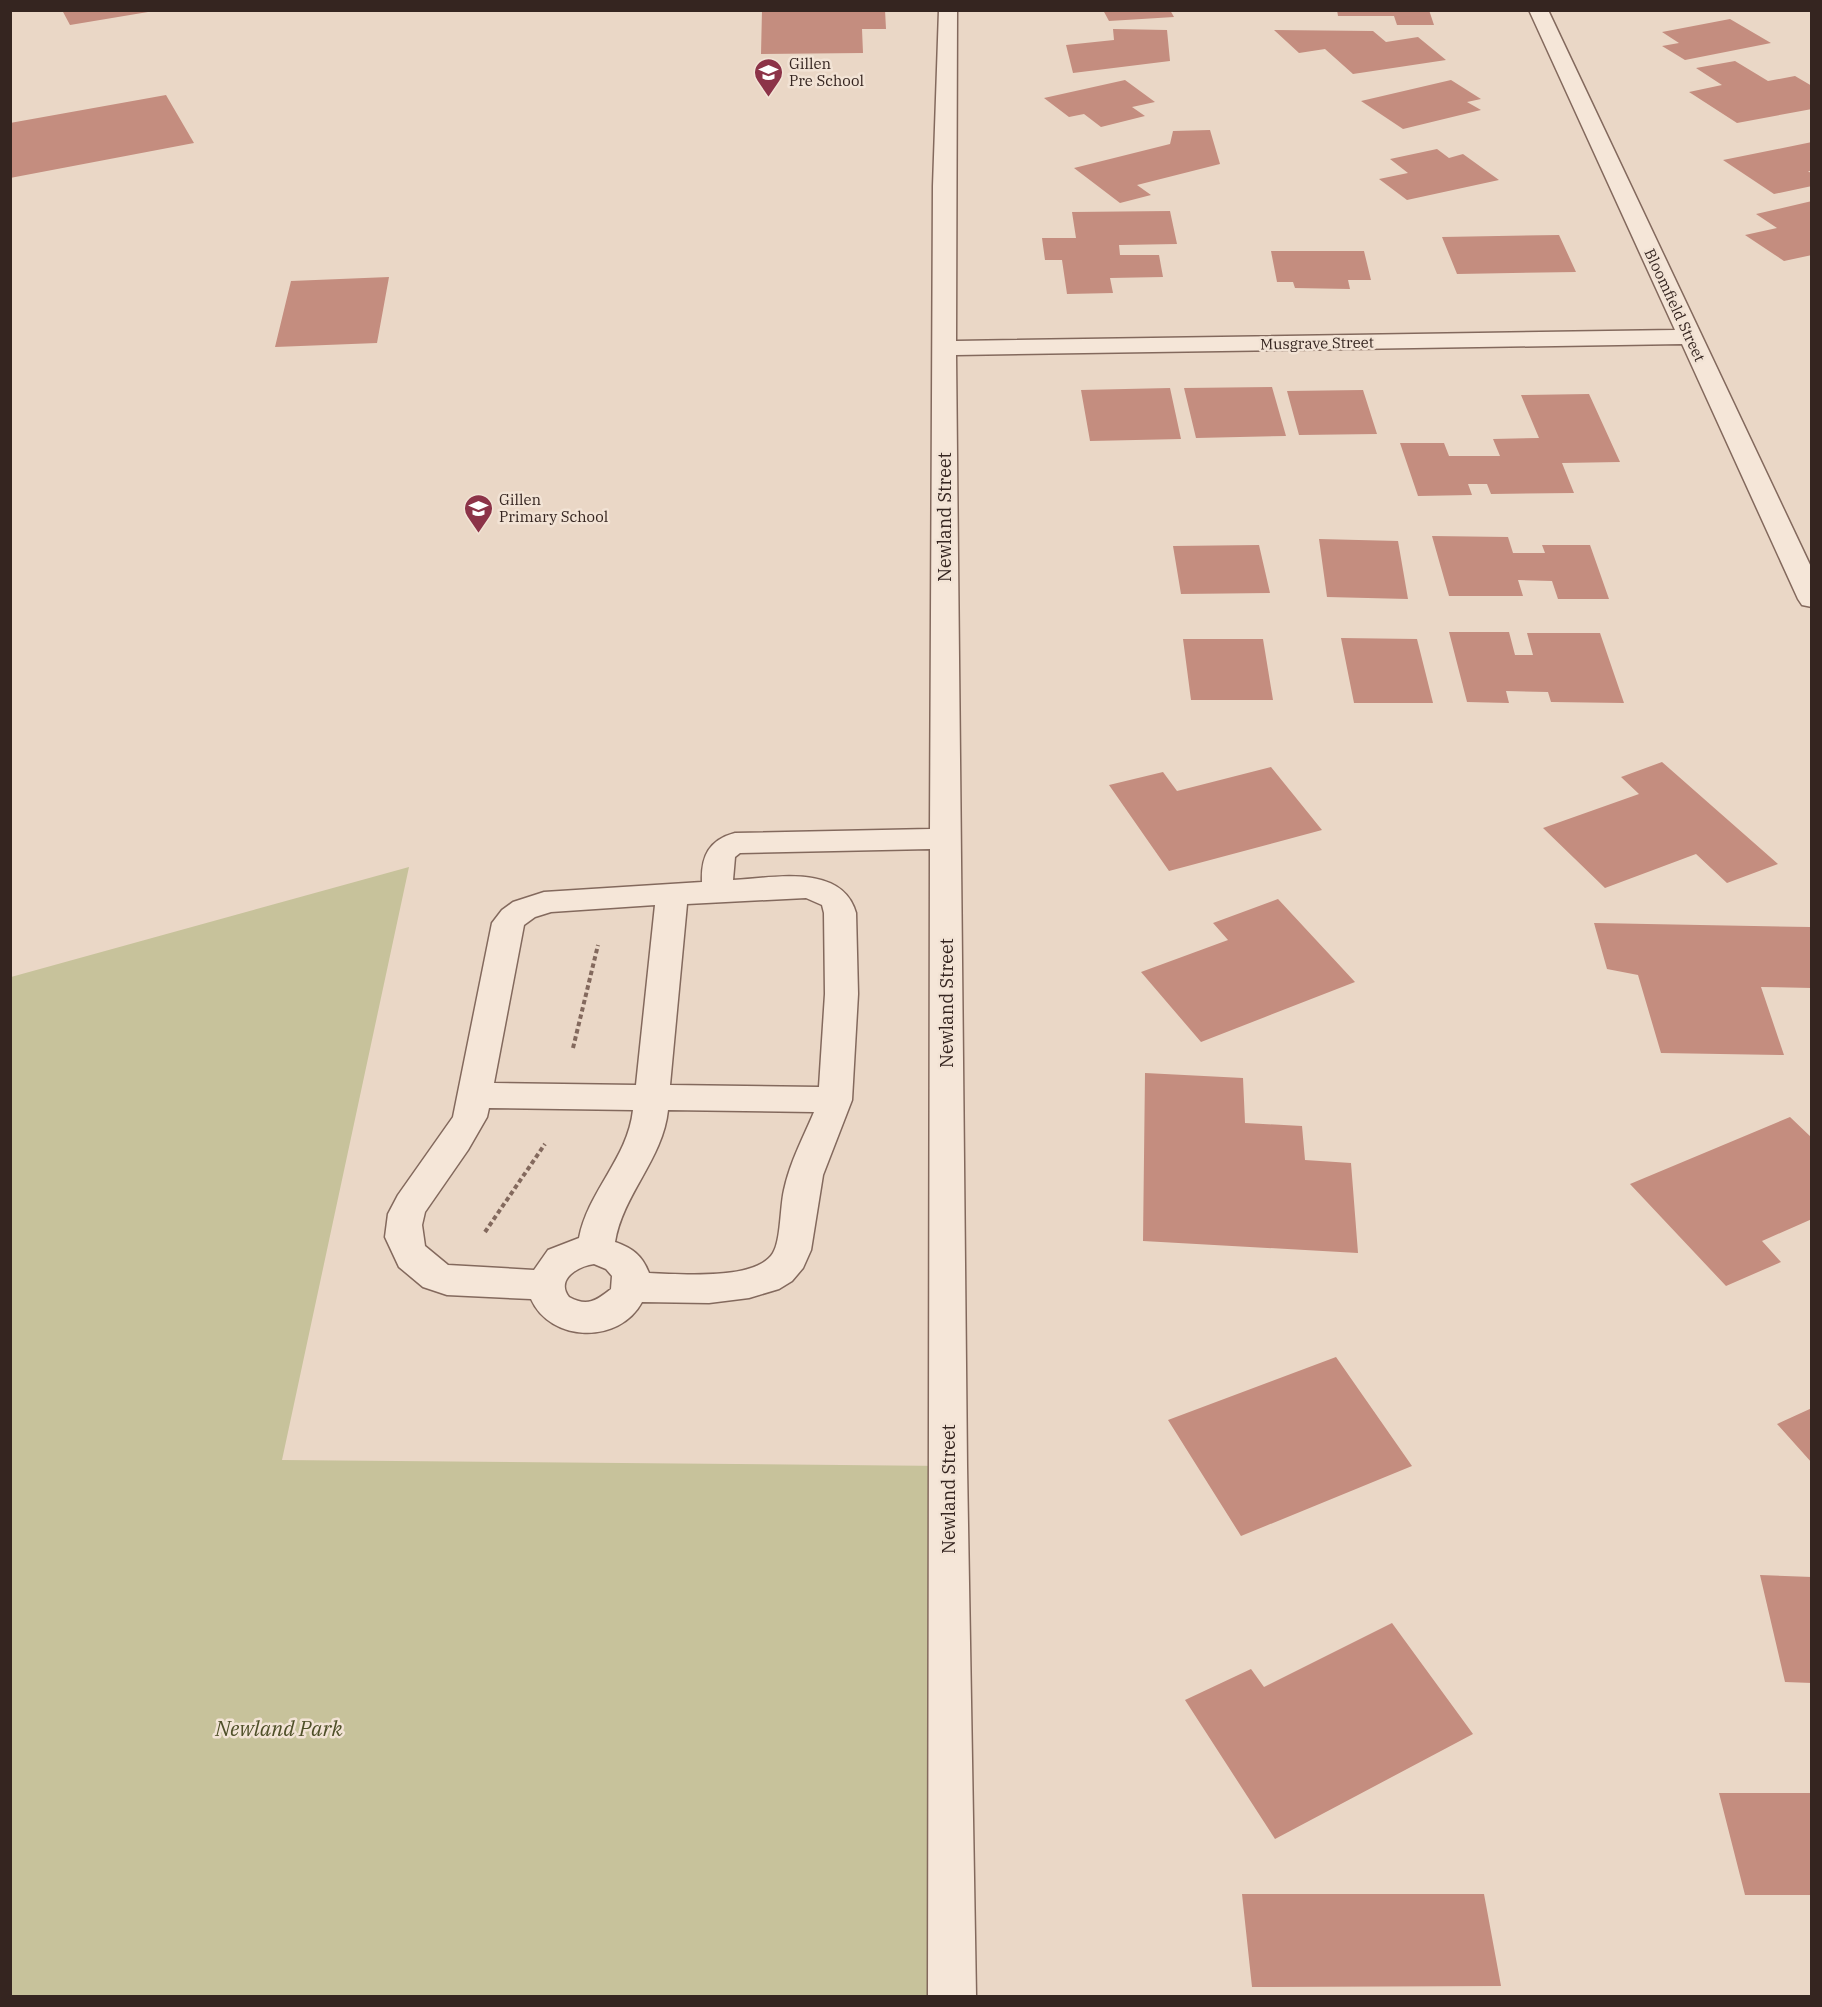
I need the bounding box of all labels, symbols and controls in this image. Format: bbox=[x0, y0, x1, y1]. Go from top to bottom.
place label: Gillen Pre School bbox=[789, 54, 864, 90]
school or university icon: Gillen Pre School bbox=[752, 56, 784, 98]
street label: Bloomfield Street bbox=[1640, 245, 1710, 365]
street label: Musgrave Street bbox=[1260, 333, 1374, 353]
street label: Newland Street bbox=[933, 452, 956, 582]
place label: Gillen Primary School bbox=[499, 490, 608, 526]
school or university icon: Gillen Primary School bbox=[462, 492, 494, 534]
street label: Newland Street bbox=[935, 938, 958, 1068]
street label: Newland Street bbox=[937, 1424, 960, 1554]
park label: Newland Park bbox=[214, 1714, 344, 1742]

